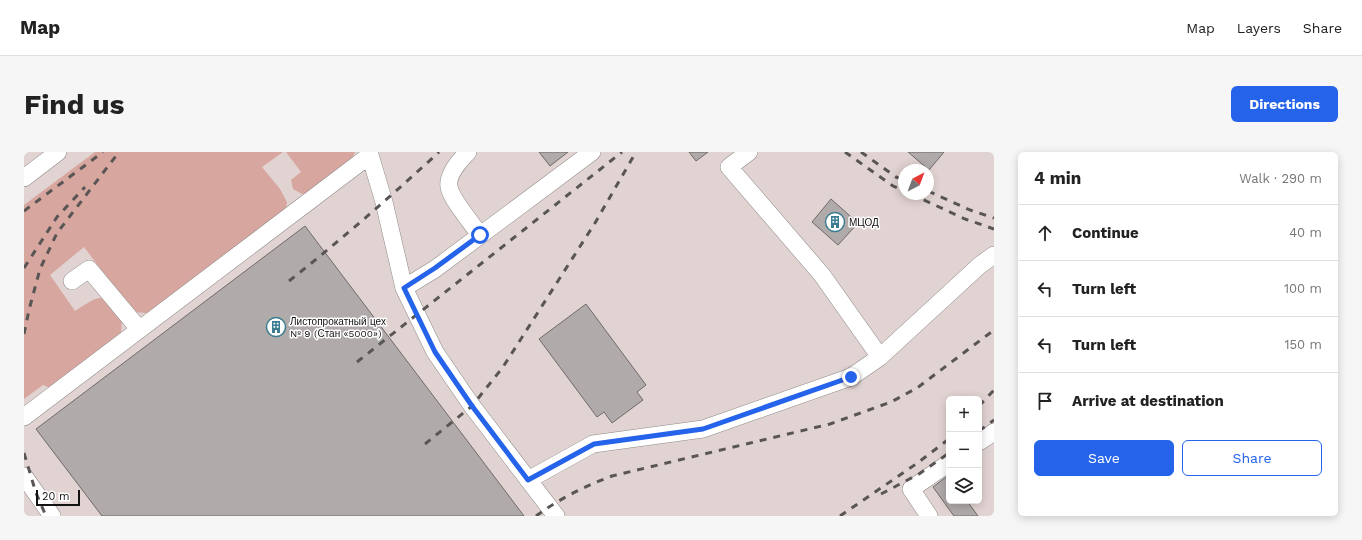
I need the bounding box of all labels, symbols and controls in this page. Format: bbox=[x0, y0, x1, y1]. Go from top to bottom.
text: Map bbox=[20, 16, 60, 39]
text: Map bbox=[1186, 20, 1215, 36]
text: Layers bbox=[1237, 20, 1281, 36]
text: Share bbox=[1303, 20, 1342, 36]
button: Directions bbox=[1231, 86, 1338, 122]
text: Find us bbox=[24, 88, 124, 121]
north arrow bbox=[898, 164, 934, 200]
text: 4 min bbox=[1034, 168, 1081, 188]
text: Walk · 290 m bbox=[1239, 171, 1322, 186]
building icon: МЦОД bbox=[824, 211, 846, 233]
place label: МЦОД bbox=[849, 217, 879, 228]
icon: ahead bbox=[1034, 222, 1056, 244]
text: Continue bbox=[1072, 224, 1139, 242]
text: 40 m bbox=[1289, 225, 1322, 240]
route start bbox=[471, 226, 489, 244]
icon: left bbox=[1034, 278, 1056, 300]
text: Turn left bbox=[1072, 280, 1136, 298]
text: 100 m bbox=[1284, 281, 1322, 296]
building icon: Листопрокатный цех № 9 (Стан «5000») bbox=[265, 316, 287, 338]
place label: Листопрокатный цех № 9 (Стан «5000») bbox=[290, 316, 386, 339]
icon: left bbox=[1034, 334, 1056, 356]
text: Turn left bbox=[1072, 336, 1136, 354]
text: 150 m bbox=[1284, 337, 1322, 352]
route end bbox=[842, 368, 860, 386]
icon: arrive bbox=[1034, 390, 1056, 412]
text: Arrive at destination bbox=[1072, 392, 1224, 410]
map controls bbox=[946, 396, 982, 504]
button: + bbox=[946, 396, 982, 432]
button: − bbox=[946, 432, 982, 468]
button: Save bbox=[1034, 440, 1174, 476]
button: Share bbox=[1182, 440, 1322, 476]
button: layers bbox=[946, 468, 982, 504]
scale bar bbox=[36, 488, 80, 507]
text: 20 m bbox=[42, 490, 70, 503]

